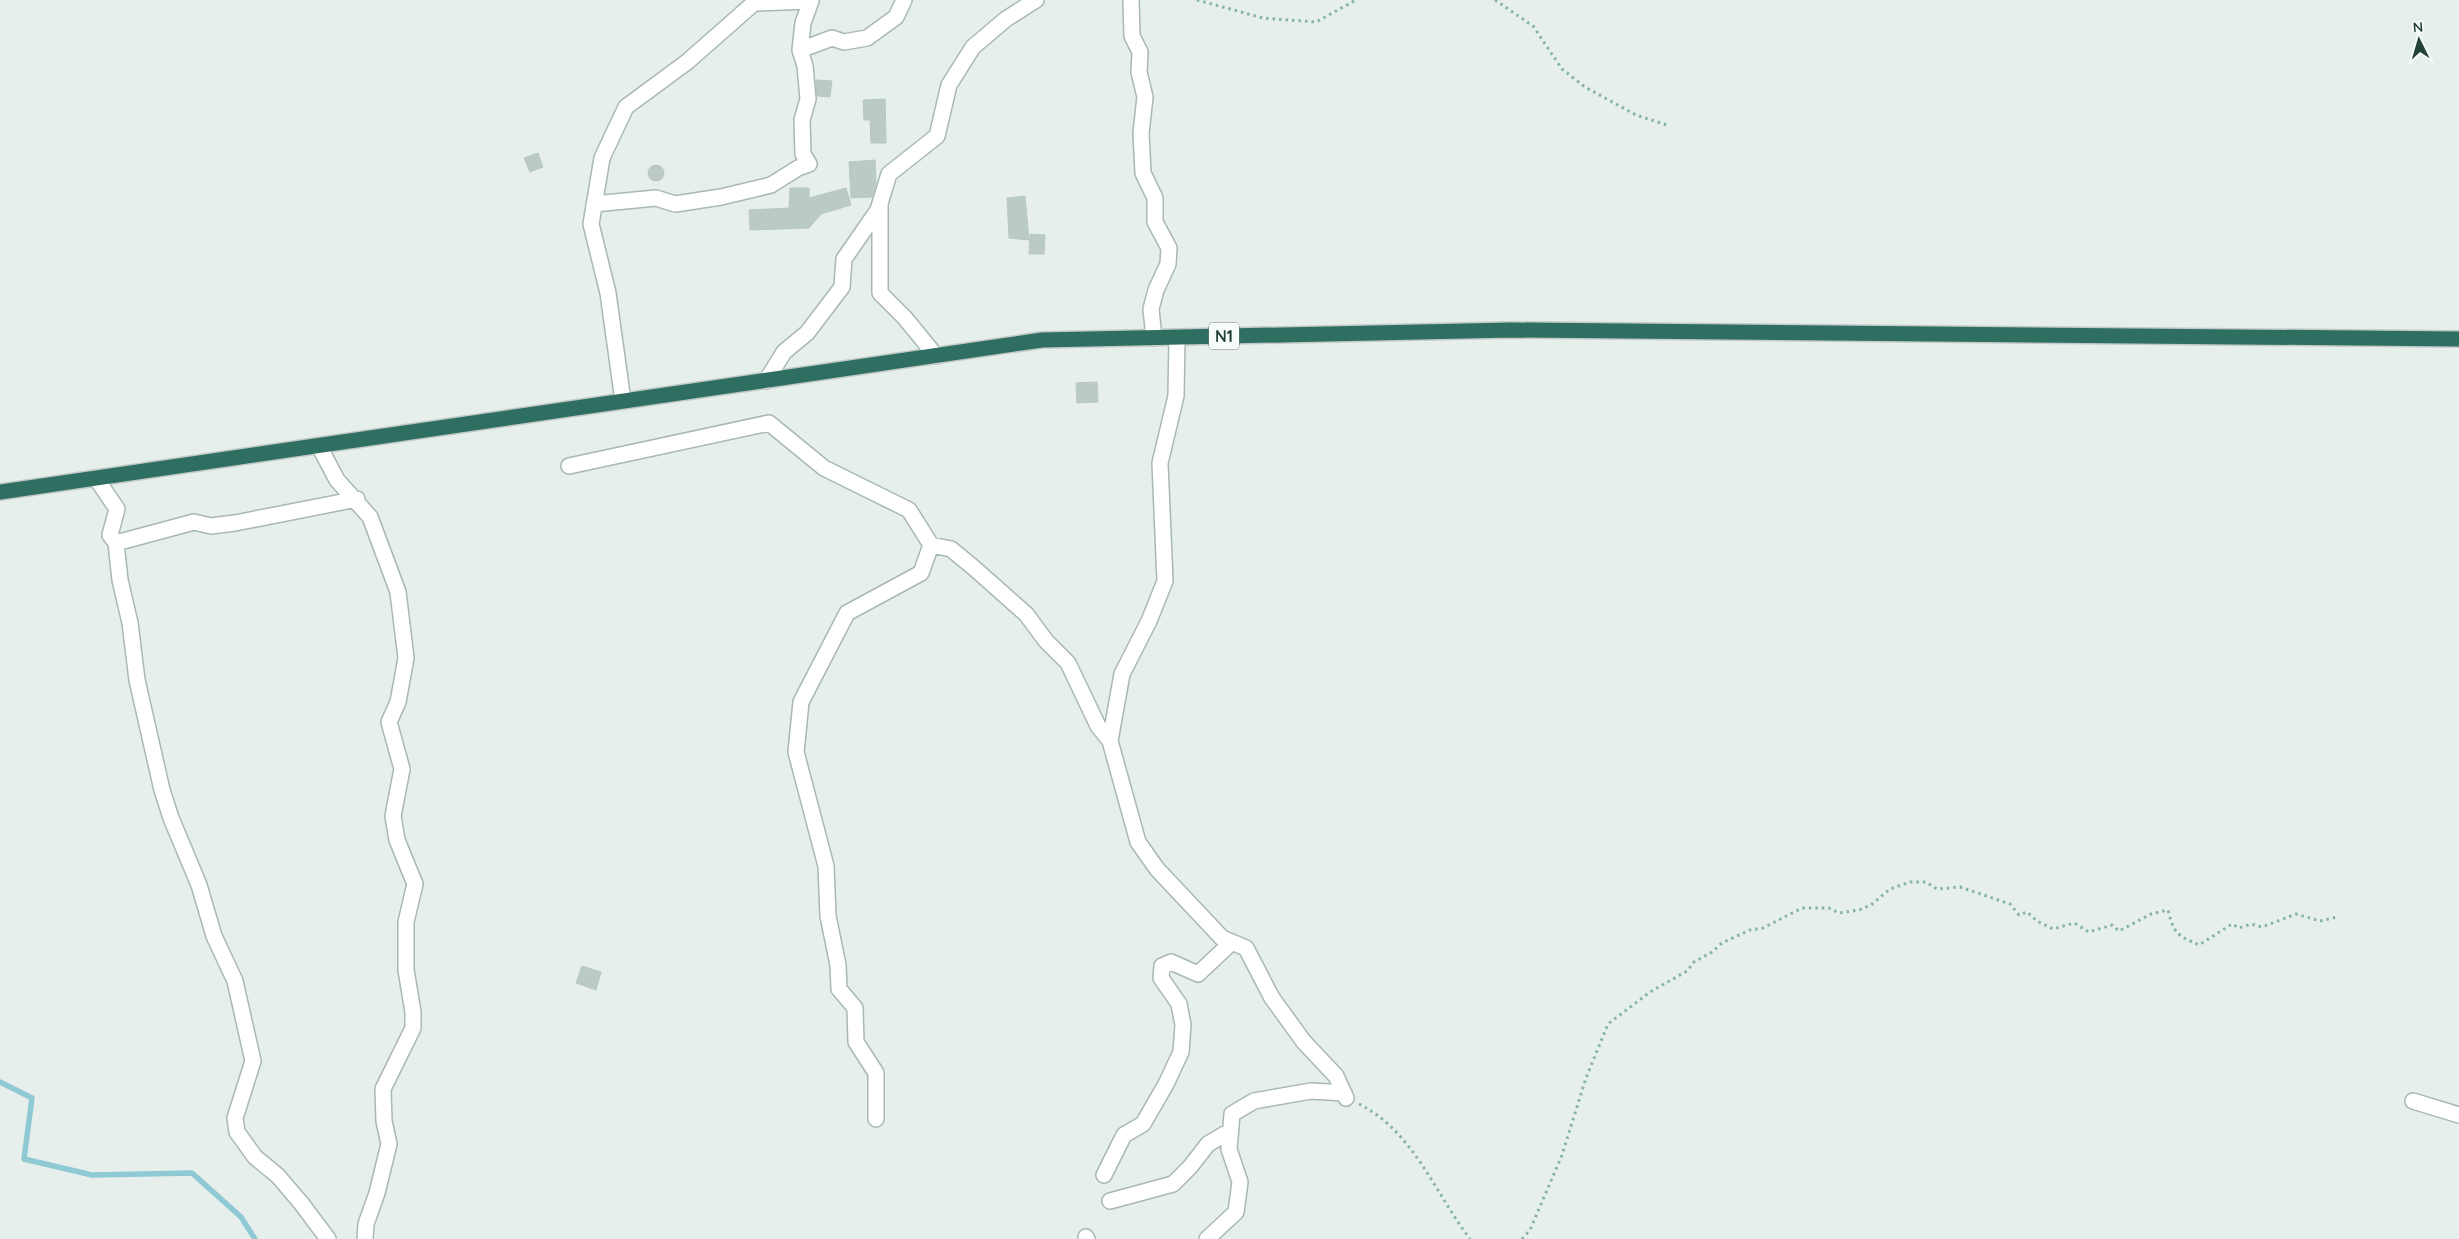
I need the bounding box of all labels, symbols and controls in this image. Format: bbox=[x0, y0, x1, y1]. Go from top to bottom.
north arrow bbox=[2394, 15, 2444, 65]
text: N bbox=[2412, 18, 2424, 36]
road number: N1 bbox=[1209, 322, 1239, 350]

